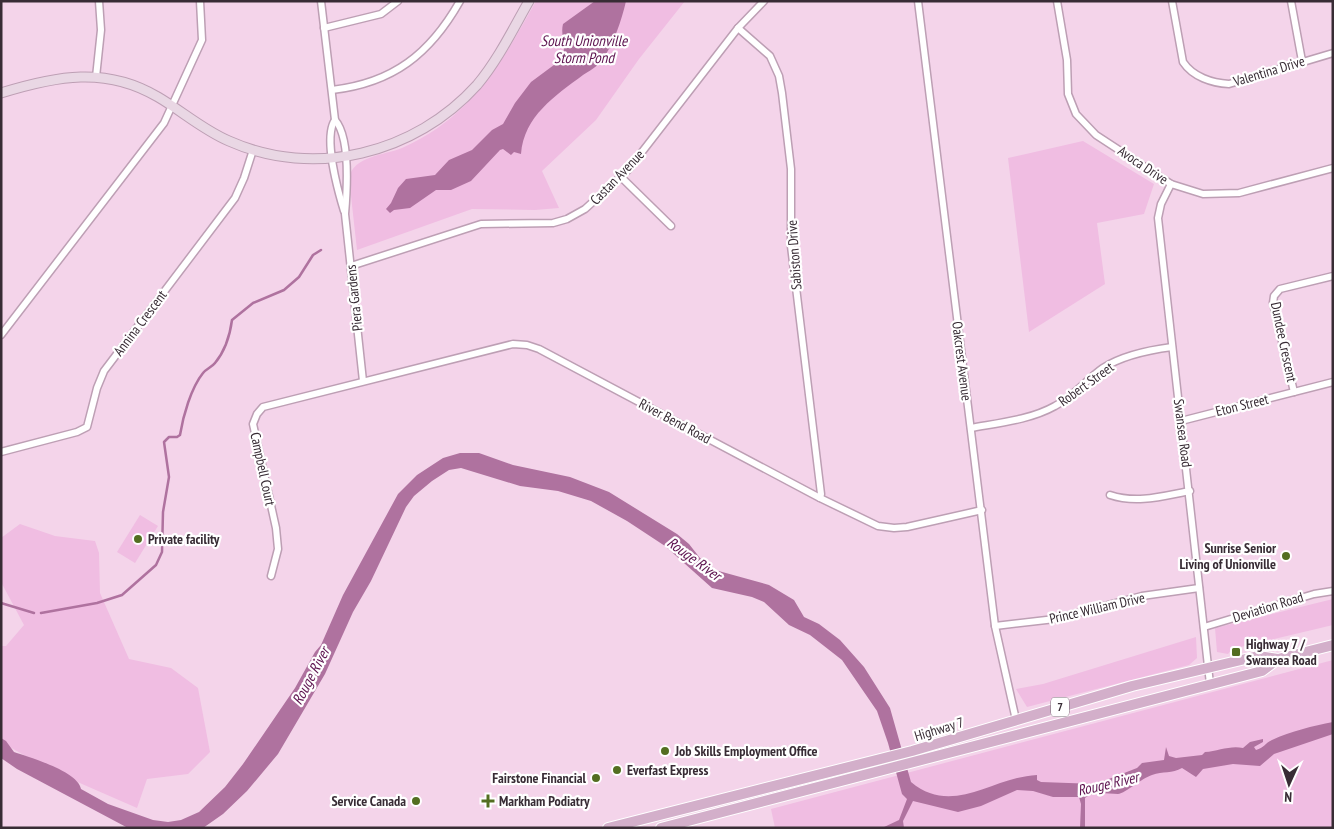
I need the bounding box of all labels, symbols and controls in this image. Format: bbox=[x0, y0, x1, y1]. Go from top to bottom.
water label: South Unionville Storm Pond bbox=[541, 31, 628, 67]
street label: Valentina Drive bbox=[1230, 52, 1307, 91]
street label: Avoca Drive bbox=[1114, 142, 1172, 188]
street label: Castan Avenue bbox=[586, 145, 648, 208]
street label: Sabiston Drive bbox=[783, 219, 805, 290]
street label: Piera Gardens bbox=[342, 264, 366, 332]
street label: Annina Crescent bbox=[109, 286, 171, 359]
street label: Dundee Crescent bbox=[1267, 300, 1301, 384]
street label: Oakcrest Avenue bbox=[948, 320, 976, 402]
street label: Robert Street bbox=[1055, 358, 1117, 410]
street label: Eton Street bbox=[1214, 390, 1270, 420]
street label: River Bend Road bbox=[636, 394, 714, 448]
street label: Swansea Road bbox=[1170, 398, 1196, 468]
street label: Campbell Court bbox=[246, 431, 280, 507]
place label: Private facility bbox=[148, 530, 220, 548]
marker: Private facility bbox=[132, 533, 144, 545]
water label: Rouge River bbox=[664, 533, 727, 586]
place label: Sunrise Senior Living of Unionville bbox=[1179, 539, 1277, 573]
marker: Sunrise Senior Living of Unionville bbox=[1280, 550, 1292, 562]
street label: Prince William Drive bbox=[1048, 588, 1147, 628]
street label: Deviation Road bbox=[1231, 588, 1305, 626]
place label: Highway 7 / Swansea Road bbox=[1246, 635, 1317, 669]
water label: Rouge River bbox=[288, 642, 334, 708]
marker: Highway 7 / Swansea Road bbox=[1230, 646, 1242, 658]
road number: 7 bbox=[1051, 698, 1069, 716]
street label: Highway 7 bbox=[912, 713, 966, 745]
place label: Job Skills Employment Office bbox=[674, 742, 818, 760]
marker: Job Skills Employment Office bbox=[659, 745, 671, 757]
north arrow bbox=[1264, 759, 1314, 809]
place label: Everfast Express bbox=[627, 761, 708, 779]
marker: Everfast Express bbox=[611, 764, 623, 776]
water label: Rouge River bbox=[1076, 767, 1142, 800]
place label: Fairstone Financial bbox=[492, 769, 587, 787]
marker: Fairstone Financial bbox=[590, 772, 602, 784]
text: N bbox=[1284, 788, 1293, 806]
place label: Service Canada bbox=[331, 792, 406, 810]
place label: Markham Podiatry bbox=[499, 792, 590, 810]
marker: Markham Podiatry bbox=[481, 794, 495, 808]
marker: Service Canada bbox=[410, 795, 422, 807]

